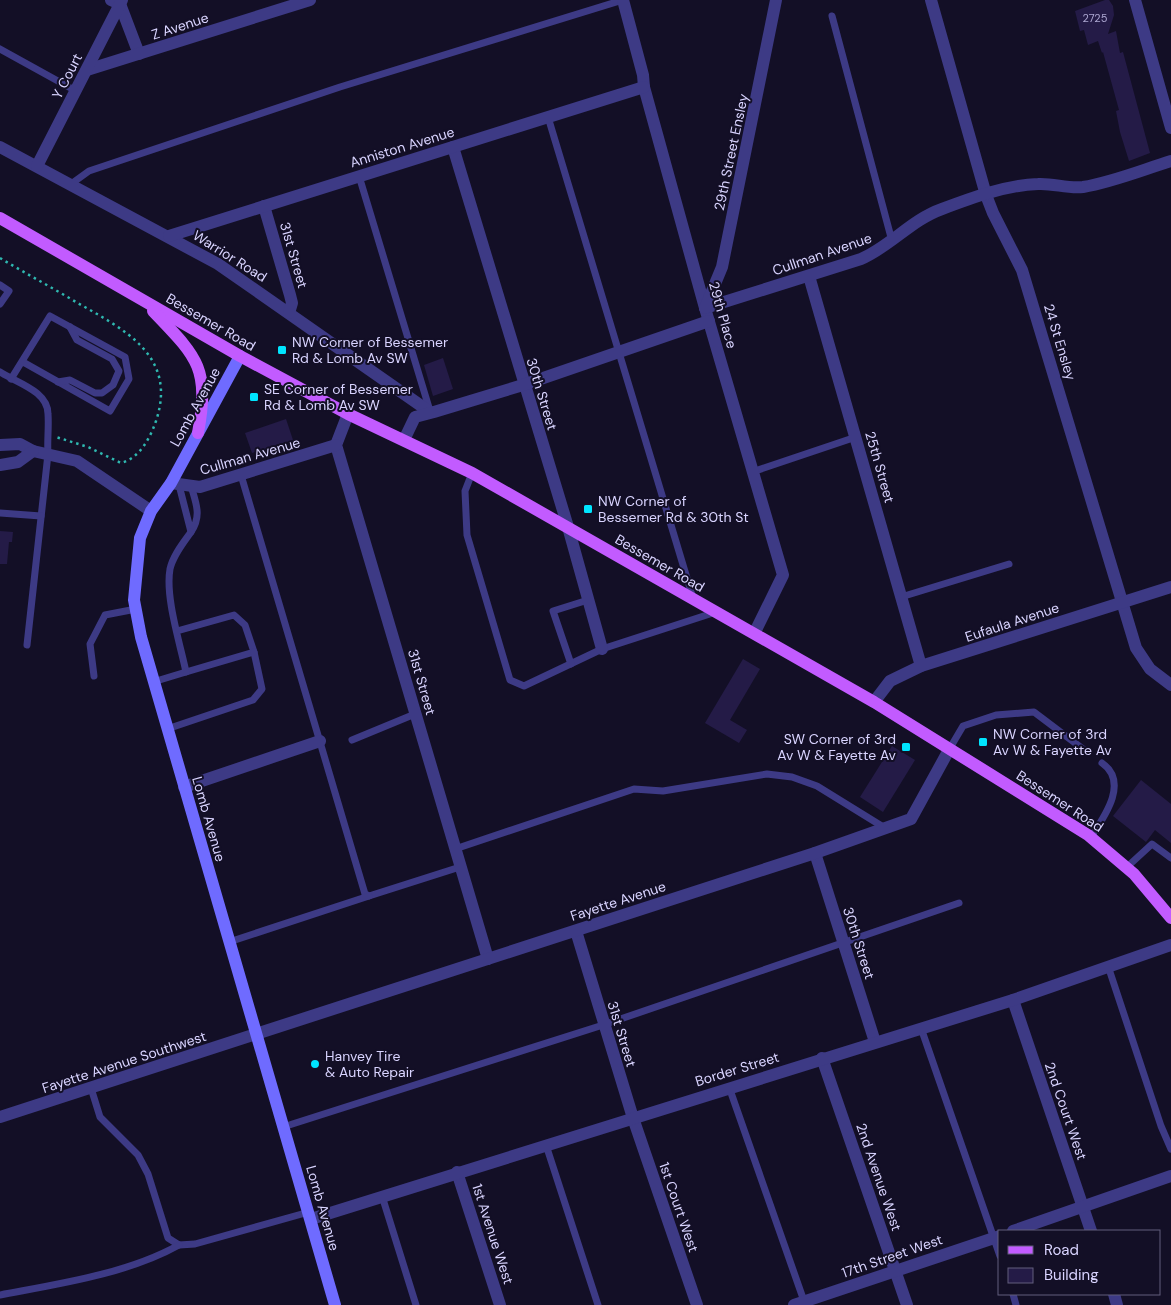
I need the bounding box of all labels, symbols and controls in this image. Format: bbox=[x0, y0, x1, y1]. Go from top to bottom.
street label: Z Avenue bbox=[149, 8, 211, 44]
house number: 2725 bbox=[1083, 11, 1108, 25]
street label: Y Court bbox=[48, 50, 86, 102]
street label: 29th Street Ensley bbox=[710, 92, 752, 212]
street label: Anniston Avenue bbox=[348, 123, 456, 171]
street label: 31st Street bbox=[276, 220, 312, 290]
street label: Warrior Road bbox=[190, 226, 270, 286]
street label: Cullman Avenue bbox=[770, 229, 874, 279]
street label: 29th Place bbox=[705, 279, 741, 351]
street label: Bessemer Road bbox=[163, 289, 259, 355]
street label: 24 St Ensley bbox=[1040, 302, 1080, 383]
place label: NW Corner of Bessemer Rd & Lomb Av SW bbox=[292, 333, 448, 367]
marker: NW Corner of Bessemer Rd & Lomb Av SW bbox=[276, 344, 288, 356]
street label: 30th Street bbox=[522, 356, 562, 432]
street label: Lomb Avenue bbox=[166, 364, 224, 450]
place label: SE Corner of Bessemer Rd & Lomb Av SW bbox=[264, 380, 413, 414]
marker: SE Corner of Bessemer Rd & Lomb Av SW bbox=[248, 391, 260, 403]
street label: 25th Street bbox=[861, 429, 899, 505]
street label: Cullman Avenue bbox=[198, 433, 302, 479]
place label: NW Corner of Bessemer Rd & 30th St bbox=[598, 492, 749, 526]
marker: NW Corner of Bessemer Rd & 30th St bbox=[582, 503, 594, 515]
street label: Bessemer Road bbox=[612, 530, 708, 596]
street label: Eufaula Avenue bbox=[963, 598, 1061, 646]
street label: 31st Street bbox=[404, 647, 440, 717]
place label: NW Corner of 3rd Av W & Fayette Av bbox=[993, 725, 1112, 759]
place label: SW Corner of 3rd Av W & Fayette Av bbox=[777, 730, 897, 764]
marker: NW Corner of 3rd Av W & Fayette Av bbox=[977, 736, 989, 748]
marker: SW Corner of 3rd Av W & Fayette Av bbox=[900, 741, 912, 753]
street label: Bessemer Road bbox=[1013, 766, 1107, 836]
street label: Lomb Avenue bbox=[188, 774, 230, 864]
street label: Fayette Avenue bbox=[568, 877, 668, 925]
street label: 30th Street bbox=[839, 905, 879, 981]
street label: 31st Street bbox=[603, 999, 641, 1069]
street label: Fayette Avenue Southwest bbox=[40, 1027, 208, 1097]
place label: Hanvey Tire & Auto Repair bbox=[325, 1047, 414, 1081]
street label: Border Street bbox=[693, 1048, 781, 1090]
marker: Hanvey Tire & Auto Repair bbox=[309, 1058, 321, 1070]
street label: 2nd Court West bbox=[1041, 1060, 1091, 1162]
street label: 2nd Avenue West bbox=[852, 1121, 906, 1233]
street label: 1st Court West bbox=[655, 1160, 703, 1254]
street label: Lomb Avenue bbox=[302, 1163, 344, 1253]
street label: 1st Avenue West bbox=[468, 1181, 518, 1287]
street label: 17th Street West bbox=[839, 1230, 945, 1282]
legend bbox=[998, 1230, 1161, 1295]
text: Road bbox=[1044, 1240, 1079, 1260]
text: Building bbox=[1044, 1265, 1099, 1285]

